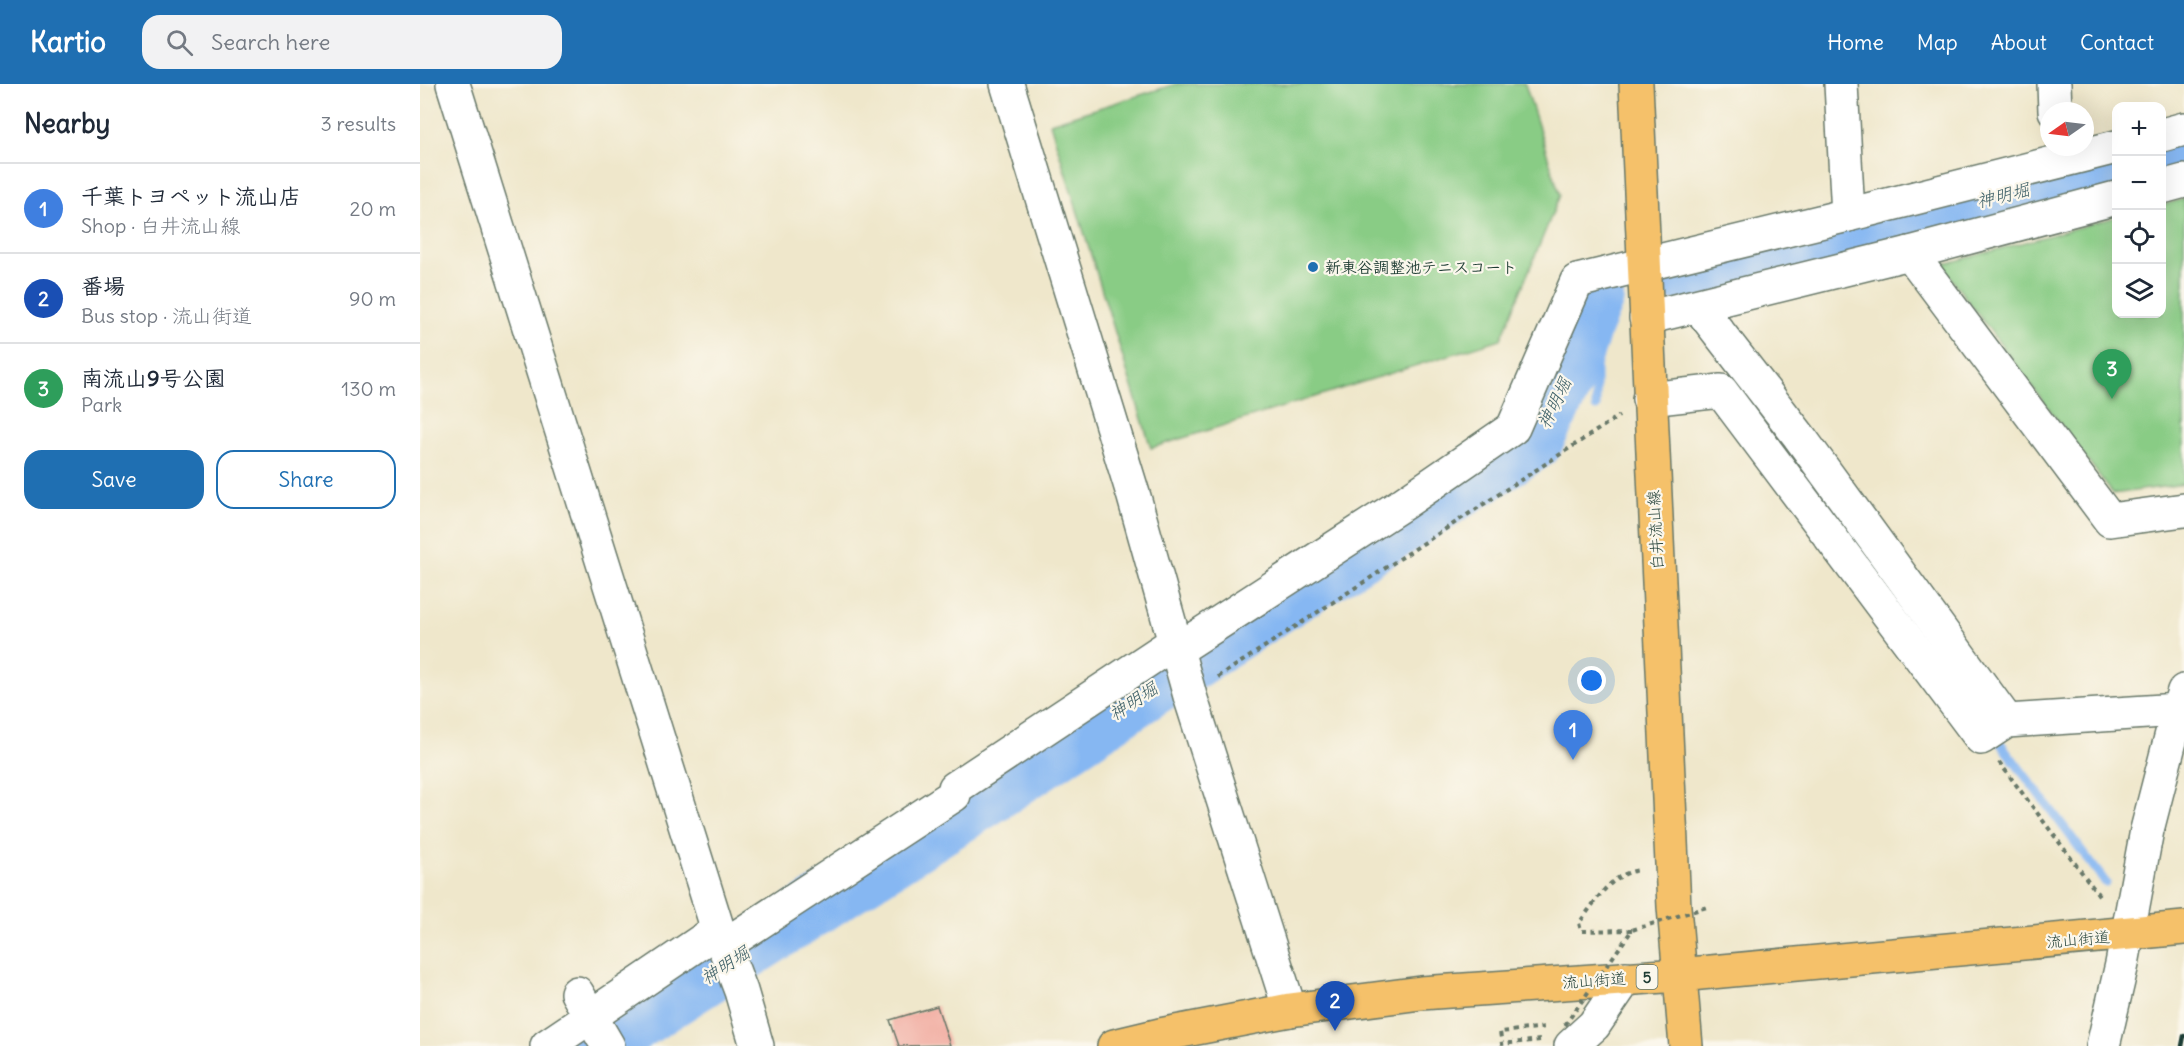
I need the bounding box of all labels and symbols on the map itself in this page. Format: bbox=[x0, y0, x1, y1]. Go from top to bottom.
north arrow bbox=[2040, 102, 2094, 156]
water label: 神明堀 bbox=[1974, 177, 2033, 213]
place label: 新東谷調整池テニスコート bbox=[1325, 257, 1517, 277]
marker: 新東谷調整池テニスコート bbox=[1306, 260, 1320, 274]
pin: 3 bbox=[2092, 350, 2132, 399]
water label: 神明堀 bbox=[1532, 373, 1577, 432]
street label: 白井流山線 bbox=[1643, 490, 1667, 570]
your location bbox=[1577, 666, 1606, 695]
water label: 神明堀 bbox=[1104, 676, 1163, 725]
pin: 1 bbox=[1554, 710, 1592, 760]
street label: 流山街道 bbox=[2045, 926, 2111, 952]
water label: 神明堀 bbox=[696, 940, 755, 989]
road number: 5 bbox=[1636, 965, 1658, 989]
street label: 流山街道 bbox=[1561, 968, 1627, 992]
pin: 2 bbox=[1316, 982, 1354, 1031]

